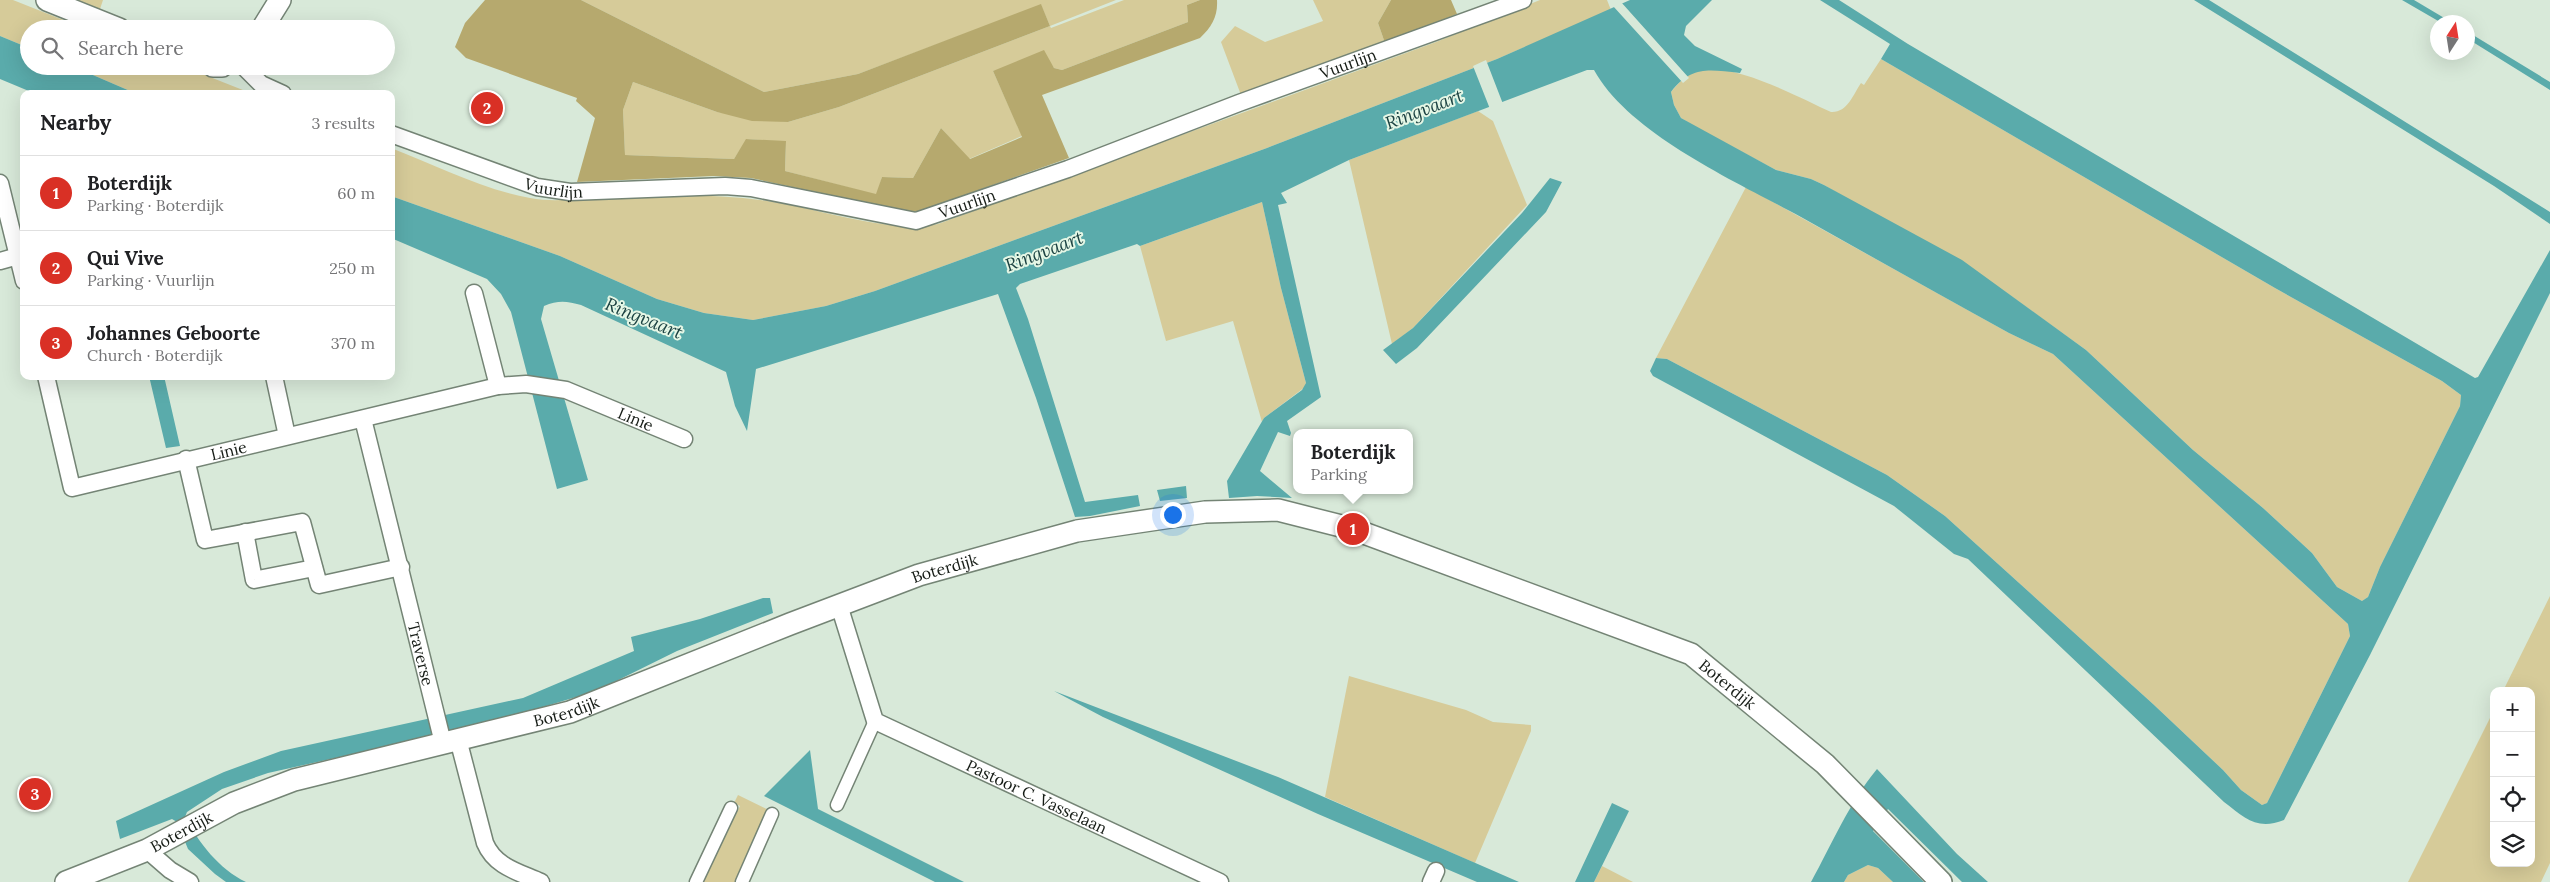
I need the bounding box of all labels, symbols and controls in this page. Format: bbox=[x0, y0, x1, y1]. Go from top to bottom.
north arrow bbox=[2430, 15, 2475, 60]
search box bbox=[20, 20, 395, 75]
icon: search bbox=[38, 34, 66, 62]
text: Search here bbox=[78, 36, 184, 60]
street label: Vuurlijn bbox=[1316, 44, 1379, 83]
water label: Ringvaart bbox=[1382, 84, 1467, 134]
pin: 2 bbox=[471, 89, 503, 127]
text: Nearby bbox=[40, 109, 111, 136]
text: 3 results bbox=[311, 113, 375, 133]
text: Boterdijk bbox=[87, 171, 172, 195]
street label: Vuurlijn bbox=[521, 173, 583, 202]
text: 1 bbox=[53, 183, 59, 203]
text: 60 m bbox=[337, 183, 375, 203]
street label: Vuurlijn bbox=[935, 184, 998, 223]
text: Parking · Boterdijk bbox=[87, 195, 224, 215]
water label: Ringvaart bbox=[1002, 226, 1087, 276]
text: Qui Vive bbox=[87, 246, 164, 270]
text: 2 bbox=[52, 258, 60, 278]
text: 250 m bbox=[329, 258, 375, 278]
text: Parking · Vuurlijn bbox=[87, 270, 215, 290]
water label: Ringvaart bbox=[602, 292, 686, 344]
text: Johannes Geboorte bbox=[87, 321, 260, 345]
text: 3 bbox=[52, 333, 60, 353]
text: 370 m bbox=[331, 333, 375, 353]
text: Church · Boterdijk bbox=[87, 345, 222, 365]
street label: Linie bbox=[615, 403, 657, 435]
popup bbox=[1293, 429, 1413, 494]
street label: Linie bbox=[208, 436, 249, 464]
text: Boterdijk bbox=[1311, 440, 1395, 464]
text: Parking bbox=[1311, 464, 1367, 484]
your location bbox=[1160, 502, 1186, 528]
pin: 1 bbox=[1337, 510, 1369, 548]
street label: Boterdijk bbox=[909, 549, 980, 587]
street label: Traverse bbox=[404, 620, 439, 688]
street label: Boterdijk bbox=[1695, 655, 1761, 714]
map controls bbox=[2490, 687, 2535, 867]
button: + bbox=[2490, 687, 2535, 732]
street label: Boterdijk bbox=[531, 691, 602, 731]
button: − bbox=[2490, 732, 2535, 777]
street label: Pastoor C. Vasselaan bbox=[963, 755, 1111, 838]
pin: 3 bbox=[19, 775, 51, 813]
button: locate bbox=[2490, 777, 2535, 822]
street label: Boterdijk bbox=[147, 806, 216, 856]
button: layers bbox=[2490, 822, 2535, 867]

